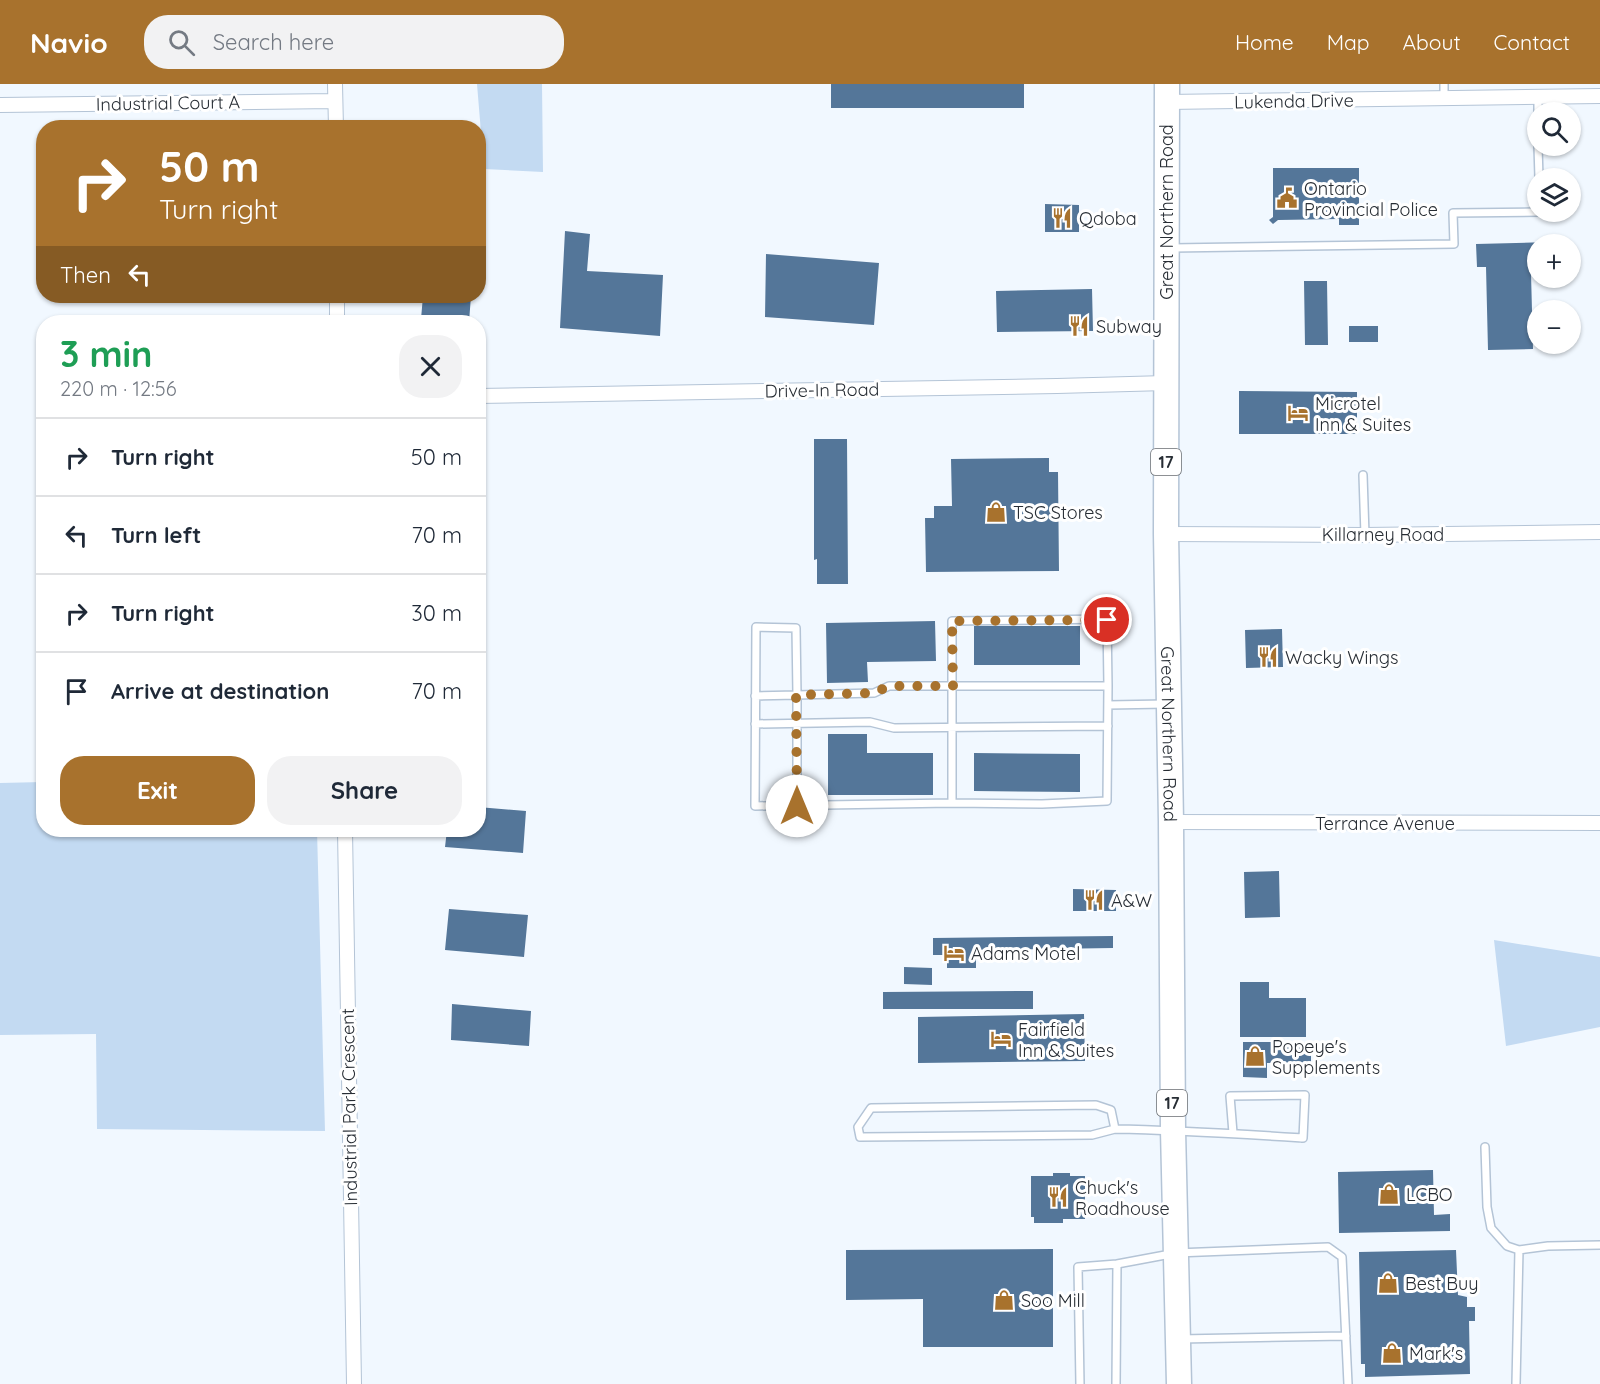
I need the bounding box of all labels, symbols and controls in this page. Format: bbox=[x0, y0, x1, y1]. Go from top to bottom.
search box bbox=[144, 15, 564, 69]
text: Navio bbox=[30, 25, 108, 60]
icon: search bbox=[165, 26, 198, 59]
text: Search here bbox=[213, 28, 334, 56]
text: Home bbox=[1235, 29, 1294, 55]
text: Map bbox=[1327, 29, 1370, 55]
text: About bbox=[1403, 29, 1461, 55]
text: Contact bbox=[1494, 29, 1570, 55]
street label: Lukenda Drive bbox=[1234, 88, 1354, 114]
street label: Industrial Court A bbox=[96, 90, 241, 116]
map controls bbox=[1527, 102, 1581, 354]
button: search bbox=[1527, 102, 1581, 156]
street label: Great Northern Road bbox=[1155, 124, 1178, 300]
text: 50 m bbox=[159, 140, 259, 193]
icon: right bbox=[60, 144, 138, 222]
button: layers bbox=[1527, 168, 1581, 222]
place label: Ontario Provincial Police bbox=[1304, 177, 1438, 221]
public building icon: Ontario Provincial Police bbox=[1275, 186, 1299, 210]
text: Turn right bbox=[159, 192, 278, 226]
restaurant icon: Qdoba bbox=[1050, 206, 1074, 230]
place label: Qdoba bbox=[1079, 207, 1137, 230]
button: + bbox=[1527, 234, 1581, 288]
icon: left bbox=[123, 258, 156, 291]
text: Then bbox=[60, 261, 111, 289]
button: − bbox=[1527, 300, 1581, 354]
restaurant icon: Subway bbox=[1067, 314, 1091, 338]
place label: Subway bbox=[1096, 315, 1162, 338]
text: 3 min bbox=[60, 331, 153, 376]
button: close bbox=[399, 335, 462, 398]
text: 220 m · 12:56 bbox=[60, 376, 176, 401]
street label: Drive-In Road bbox=[764, 377, 880, 403]
place label: Microtel Inn & Suites bbox=[1315, 392, 1411, 436]
hotel icon: Microtel Inn & Suites bbox=[1286, 401, 1310, 425]
icon: right bbox=[60, 441, 93, 474]
text: Turn right bbox=[111, 443, 215, 471]
text: 50 m bbox=[411, 443, 462, 471]
road number: 17 bbox=[1151, 449, 1181, 475]
shop icon: TSC Stores bbox=[984, 500, 1008, 524]
place label: TSC Stores bbox=[1013, 501, 1103, 524]
icon: left bbox=[60, 519, 93, 552]
text: Turn left bbox=[111, 521, 201, 549]
text: 70 m bbox=[412, 521, 462, 549]
street label: Killarney Road bbox=[1322, 523, 1444, 546]
pin bbox=[1081, 594, 1132, 645]
icon: right bbox=[60, 597, 93, 630]
text: Turn right bbox=[111, 599, 215, 627]
text: 30 m bbox=[411, 599, 462, 627]
icon: arrive bbox=[1090, 603, 1123, 636]
restaurant icon: Wacky Wings bbox=[1256, 645, 1280, 669]
street label: Great Northern Road bbox=[1156, 646, 1182, 822]
place label: Wacky Wings bbox=[1285, 646, 1398, 669]
icon: arrive bbox=[60, 675, 93, 708]
text: Arrive at destination bbox=[111, 677, 329, 705]
text: 70 m bbox=[412, 677, 462, 705]
button: Exit bbox=[60, 756, 255, 825]
button: Share bbox=[267, 756, 462, 825]
position arrow bbox=[765, 774, 829, 838]
street label: Terrance Avenue bbox=[1315, 812, 1455, 835]
restaurant icon: A&W bbox=[1082, 888, 1106, 912]
place label: A&W bbox=[1111, 889, 1152, 912]
hotel icon: Adams Motel bbox=[942, 941, 966, 965]
place label: Adams Motel bbox=[971, 942, 1080, 965]
street label: Industrial Park Crescent bbox=[336, 1008, 362, 1206]
place label: Fairfield Inn & Suites bbox=[1018, 1018, 1114, 1062]
hotel icon: Fairfield Inn & Suites bbox=[989, 1027, 1013, 1051]
place label: Popeye's Supplements bbox=[1272, 1035, 1380, 1079]
shop icon: Popeye's Supplements bbox=[1243, 1044, 1267, 1068]
road number: 17 bbox=[1157, 1090, 1187, 1116]
place label: Chuck's Roadhouse bbox=[1075, 1176, 1170, 1220]
shop icon: LCBO bbox=[1377, 1182, 1401, 1206]
place label: LCBO bbox=[1406, 1183, 1453, 1206]
restaurant icon: Chuck's Roadhouse bbox=[1046, 1185, 1070, 1209]
shop icon: Best Buy bbox=[1376, 1271, 1400, 1295]
place label: Best Buy bbox=[1405, 1272, 1479, 1295]
shop icon: Soo Mill bbox=[992, 1288, 1016, 1312]
place label: Soo Mill bbox=[1021, 1289, 1085, 1312]
shop icon: Mark's bbox=[1380, 1341, 1404, 1365]
place label: Mark's bbox=[1409, 1342, 1463, 1365]

